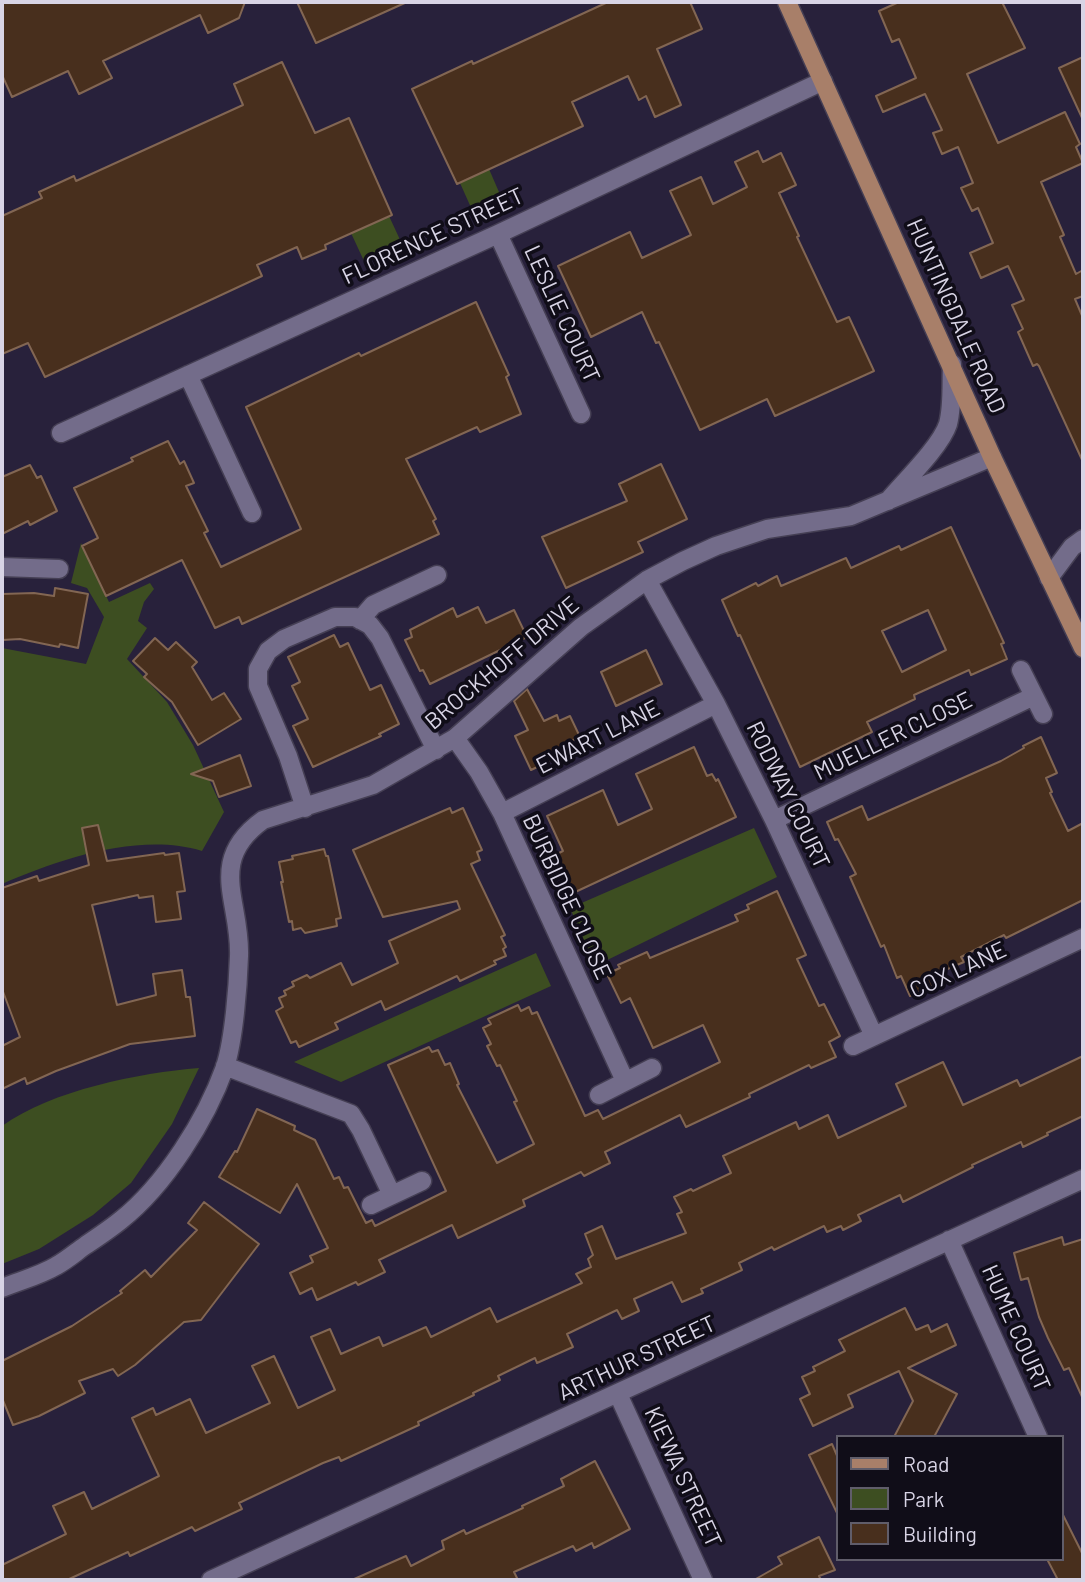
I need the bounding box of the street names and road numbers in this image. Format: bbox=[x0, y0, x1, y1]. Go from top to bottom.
street label: FLORENCE STREET bbox=[338, 182, 528, 290]
street label: HUNTINGDALE ROAD bbox=[901, 214, 1011, 418]
street label: LESLIE COURT bbox=[518, 241, 606, 387]
street label: BROCKHOFF DRIVE bbox=[419, 591, 585, 735]
street label: MUELLER CLOSE bbox=[809, 686, 977, 786]
street label: EWART LANE bbox=[532, 694, 664, 780]
street label: RODWAY COURT bbox=[740, 717, 836, 873]
street label: BURBIDGE CLOSE bbox=[517, 810, 617, 984]
street label: COX LANE bbox=[905, 936, 1011, 1004]
street label: HUME COURT bbox=[976, 1261, 1056, 1395]
street label: ARTHUR STREET bbox=[554, 1309, 720, 1407]
street label: KIEWA STREET bbox=[638, 1402, 728, 1552]

